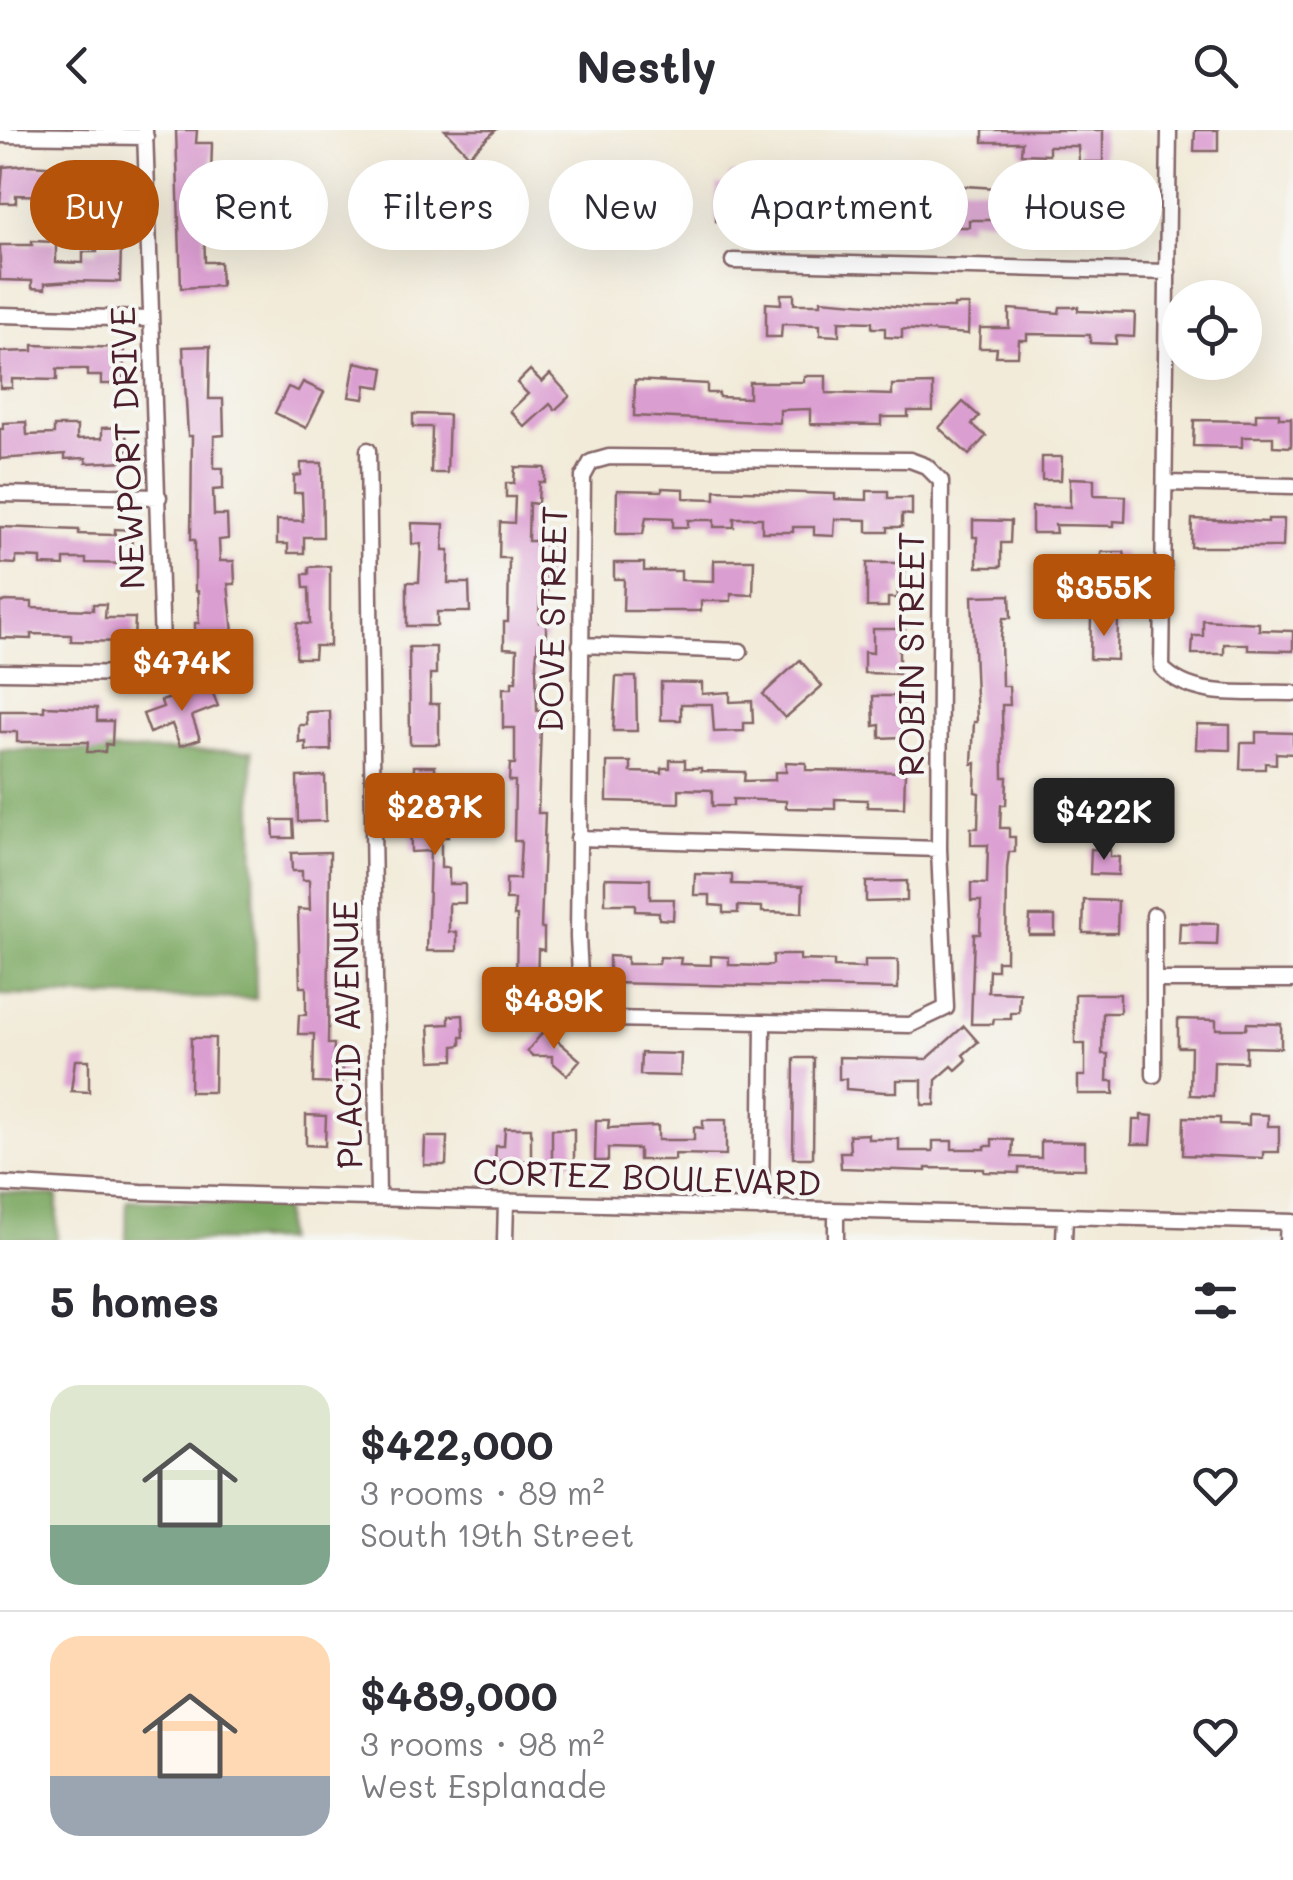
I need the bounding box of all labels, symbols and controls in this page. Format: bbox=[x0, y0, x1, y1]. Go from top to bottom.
text: Nestly bbox=[576, 36, 717, 94]
icon: back bbox=[50, 38, 105, 93]
icon: search bbox=[1188, 38, 1243, 93]
chip: Buy bbox=[30, 160, 159, 250]
chip: Rent bbox=[179, 160, 328, 250]
chip: Filters bbox=[348, 160, 529, 250]
chip: New bbox=[549, 160, 693, 250]
chip: Apartment bbox=[713, 160, 968, 250]
chip: House bbox=[988, 160, 1162, 250]
map controls bbox=[1162, 280, 1262, 380]
button: locate bbox=[1162, 280, 1262, 380]
street label: NEWPORT DRIVE bbox=[98, 306, 154, 590]
street label: DOVE STREET bbox=[526, 505, 576, 733]
street label: ROBIN STREET bbox=[887, 531, 933, 777]
pin: $355K bbox=[1034, 554, 1174, 639]
text: $355K bbox=[1055, 565, 1153, 607]
pin: $474K bbox=[112, 629, 252, 714]
text: $474K bbox=[132, 640, 232, 682]
pin: $287K bbox=[365, 773, 505, 858]
pin: $422K bbox=[1034, 778, 1174, 863]
text: $287K bbox=[387, 784, 483, 826]
text: $422K bbox=[1056, 789, 1152, 831]
street label: PLACID AVENUE bbox=[321, 900, 371, 1170]
pin: $489K bbox=[484, 967, 624, 1052]
text: $489K bbox=[504, 978, 604, 1020]
street label: CORTEZ BOULEVARD bbox=[472, 1147, 822, 1205]
text: 5 homes bbox=[50, 1273, 219, 1328]
icon: filters bbox=[1188, 1273, 1243, 1328]
text: $422,000 bbox=[360, 1416, 553, 1471]
icon: home bbox=[130, 1425, 250, 1545]
icon: heart bbox=[1188, 1458, 1243, 1513]
text: 3 rooms · 89 m² bbox=[360, 1471, 605, 1513]
text: South 19th Street bbox=[360, 1513, 634, 1555]
text: $489,000 bbox=[360, 1667, 558, 1722]
icon: home bbox=[130, 1676, 250, 1796]
icon: heart bbox=[1188, 1709, 1243, 1764]
text: 3 rooms · 98 m² bbox=[360, 1722, 605, 1764]
text: West Esplanade bbox=[360, 1764, 607, 1806]

